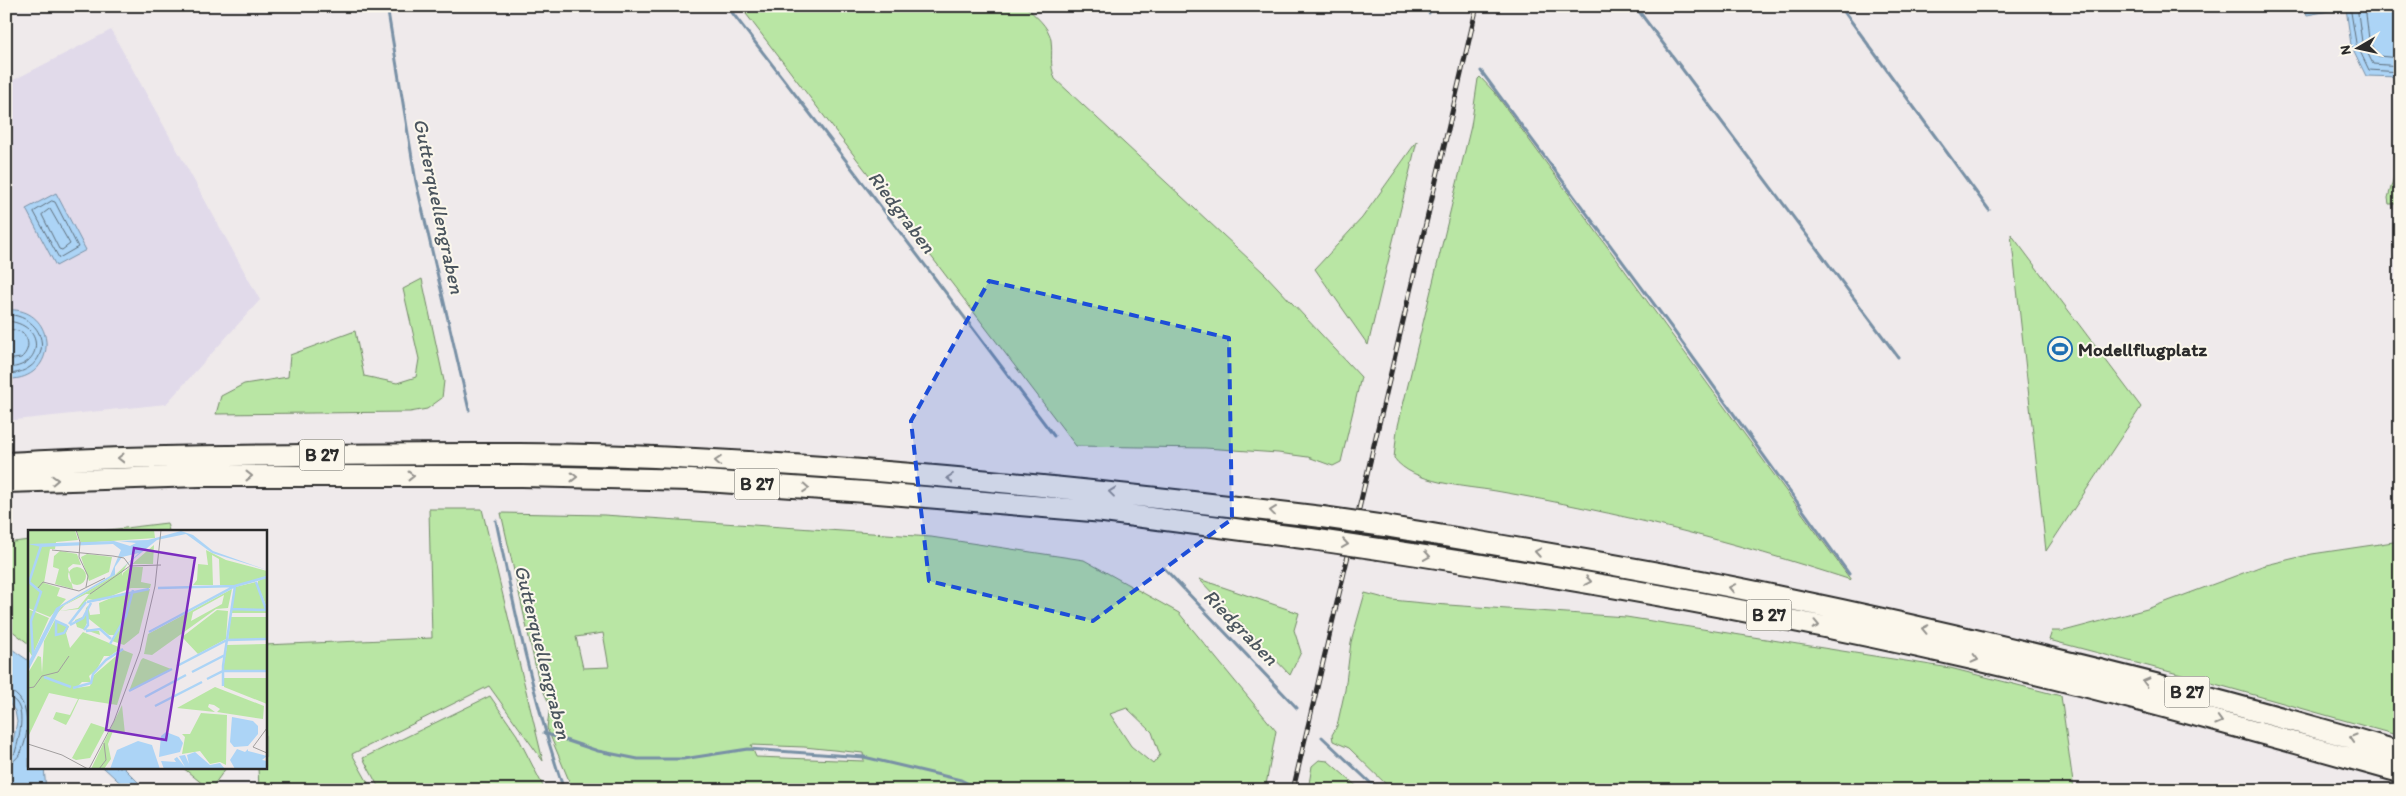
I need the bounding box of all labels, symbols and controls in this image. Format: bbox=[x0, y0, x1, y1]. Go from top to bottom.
north arrow bbox=[2334, 22, 2384, 72]
text: N bbox=[2337, 44, 2355, 56]
water label: Gutterquellengraben bbox=[409, 116, 469, 297]
water label: Riedgraben bbox=[863, 166, 941, 258]
sports icon: Modellflugplatz bbox=[2047, 336, 2073, 362]
place label: Modellflugplatz bbox=[2078, 338, 2207, 361]
road number: B 27 bbox=[300, 440, 344, 470]
one-way arrow bbox=[116, 453, 124, 463]
one-way arrow bbox=[714, 455, 722, 466]
road number: B 27 bbox=[734, 468, 780, 499]
one-way arrow bbox=[245, 471, 253, 481]
one-way arrow bbox=[408, 471, 415, 481]
one-way arrow bbox=[570, 472, 578, 482]
one-way arrow bbox=[946, 472, 954, 483]
one-way arrow bbox=[51, 475, 59, 486]
one-way arrow bbox=[802, 482, 810, 493]
one-way arrow bbox=[1108, 487, 1116, 498]
one-way arrow bbox=[1269, 506, 1277, 517]
inset map bbox=[28, 530, 266, 768]
one-way arrow bbox=[1341, 538, 1349, 549]
one-way arrow bbox=[1534, 547, 1542, 557]
one-way arrow bbox=[1423, 550, 1431, 561]
water label: Gutterquellengraben bbox=[510, 562, 576, 742]
one-way arrow bbox=[1583, 576, 1592, 586]
one-way arrow bbox=[1728, 583, 1737, 593]
water label: Riedgraben bbox=[1199, 584, 1283, 670]
road number: B 27 bbox=[1746, 600, 1792, 630]
one-way arrow bbox=[1811, 619, 1820, 630]
one-way arrow bbox=[1921, 624, 1930, 635]
one-way arrow bbox=[1970, 653, 1979, 664]
road number: B 27 bbox=[2164, 676, 2210, 708]
one-way arrow bbox=[2141, 677, 2150, 688]
one-way arrow bbox=[2214, 716, 2222, 726]
one-way arrow bbox=[2349, 734, 2358, 744]

